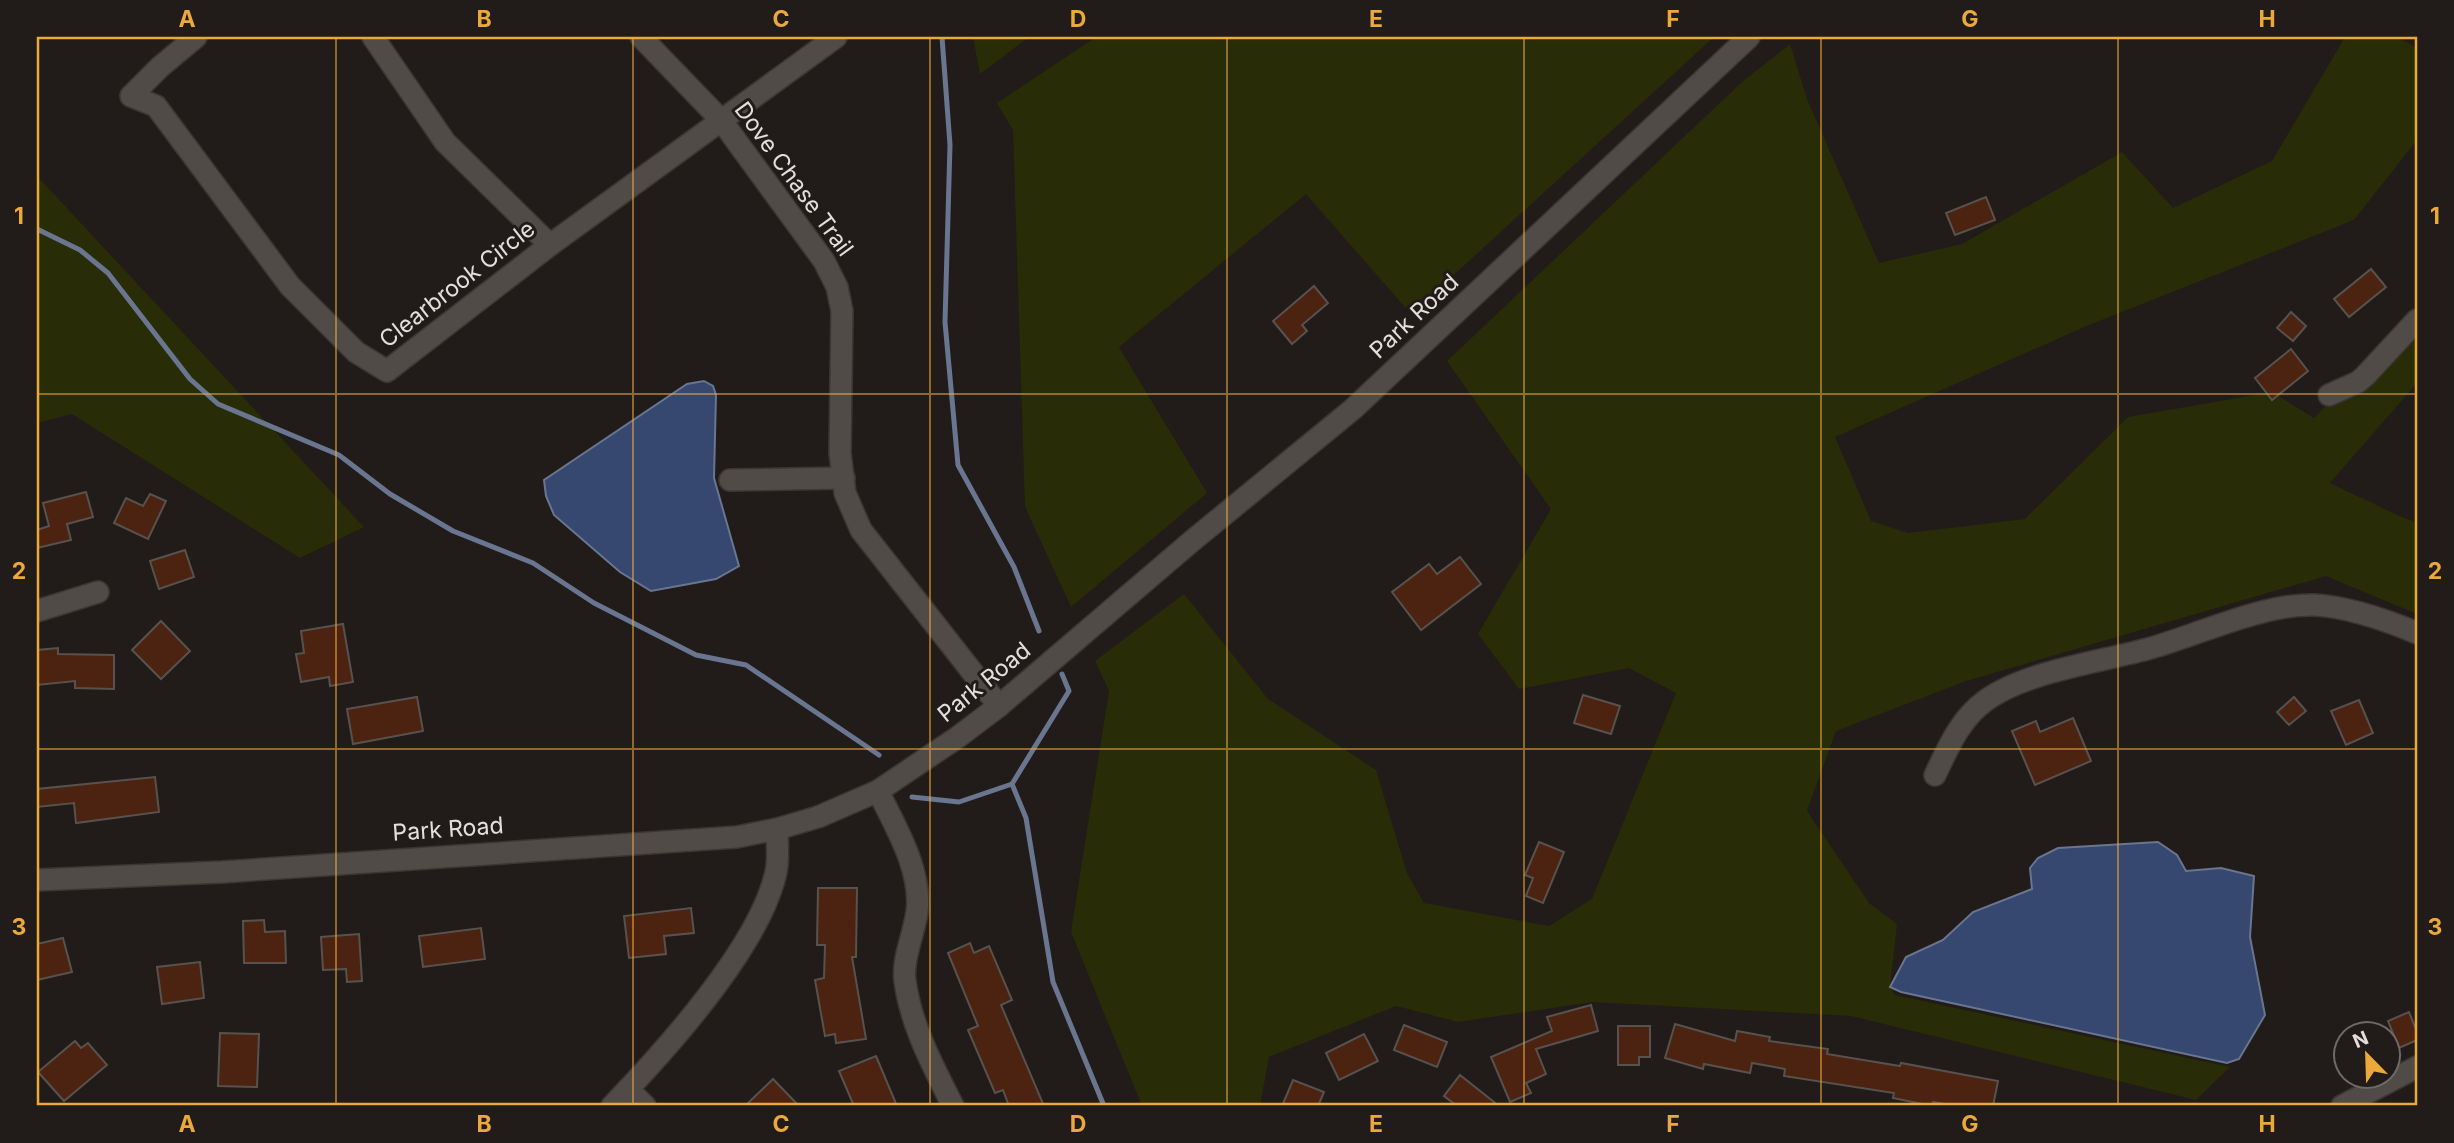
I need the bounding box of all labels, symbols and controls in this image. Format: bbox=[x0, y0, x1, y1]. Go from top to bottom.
text: A bbox=[178, 5, 196, 33]
text: B bbox=[476, 5, 492, 33]
text: C bbox=[772, 5, 790, 33]
text: D bbox=[1070, 5, 1086, 33]
text: E bbox=[1369, 5, 1383, 33]
text: F bbox=[1666, 5, 1680, 33]
text: G bbox=[1961, 5, 1979, 33]
text: H bbox=[2258, 5, 2276, 33]
street label: Dove Chase Trail bbox=[729, 96, 859, 262]
text: 1 bbox=[14, 202, 24, 230]
text: 1 bbox=[2430, 202, 2440, 230]
street label: Clearbrook Circle bbox=[374, 215, 540, 353]
street label: Park Road bbox=[1364, 268, 1464, 364]
text: 2 bbox=[12, 557, 26, 585]
text: 2 bbox=[2428, 557, 2442, 585]
street label: Park Road bbox=[932, 636, 1036, 728]
street label: Park Road bbox=[392, 811, 504, 847]
text: 3 bbox=[12, 913, 26, 941]
text: 3 bbox=[2428, 913, 2442, 941]
north arrow bbox=[2332, 1020, 2402, 1090]
text: N bbox=[2349, 1026, 2372, 1053]
text: A bbox=[178, 1110, 196, 1138]
text: B bbox=[476, 1110, 492, 1138]
text: C bbox=[772, 1110, 790, 1138]
text: D bbox=[1070, 1110, 1086, 1138]
text: E bbox=[1369, 1110, 1383, 1138]
text: F bbox=[1666, 1110, 1680, 1138]
text: G bbox=[1961, 1110, 1979, 1138]
text: H bbox=[2258, 1110, 2276, 1138]

